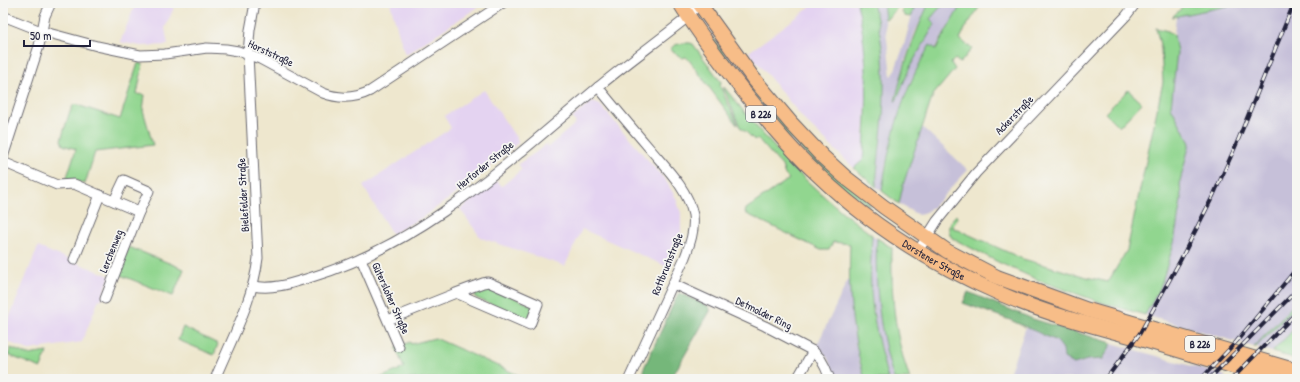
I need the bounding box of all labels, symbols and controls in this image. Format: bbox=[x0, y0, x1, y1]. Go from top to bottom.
scale bar bbox=[24, 22, 90, 48]
text: 50 m bbox=[30, 27, 51, 44]
street label: Horststraße bbox=[246, 36, 297, 70]
street label: Ackerstraße bbox=[992, 92, 1037, 138]
road number: B 226 bbox=[746, 106, 776, 122]
street label: Herforder Straße bbox=[454, 137, 517, 192]
street label: Bielefelder Straße bbox=[234, 157, 252, 232]
street label: Lerchenweg bbox=[96, 227, 126, 275]
street label: Rottbruchstraße bbox=[648, 230, 686, 297]
street label: Dorstener Straße bbox=[900, 236, 968, 283]
street label: Gütersloher Straße bbox=[369, 260, 413, 337]
street label: Detmolder Ring bbox=[734, 293, 795, 333]
road number: B 226 bbox=[1185, 336, 1215, 352]

